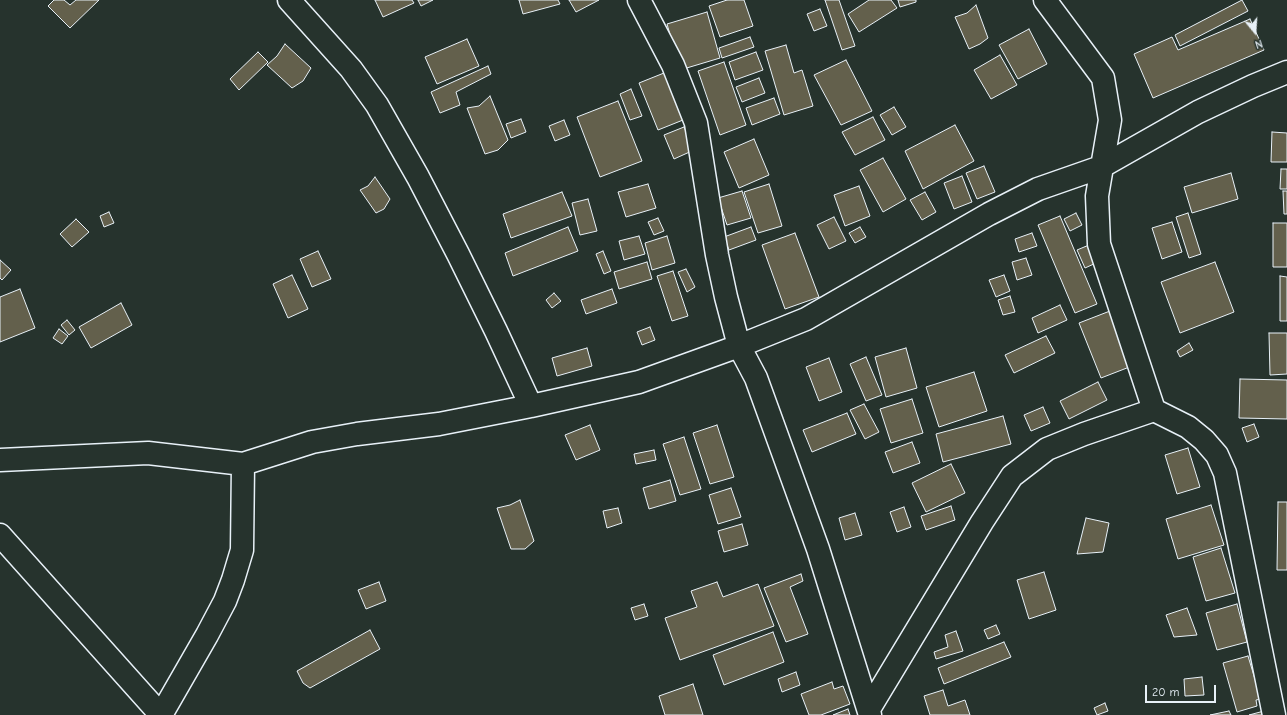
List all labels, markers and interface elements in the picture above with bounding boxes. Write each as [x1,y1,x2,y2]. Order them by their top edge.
north arrow [1235,12,1275,52]
text: N [1253,37,1264,51]
scale bar [1147,677,1218,703]
text: 20 m [1152,685,1180,699]

